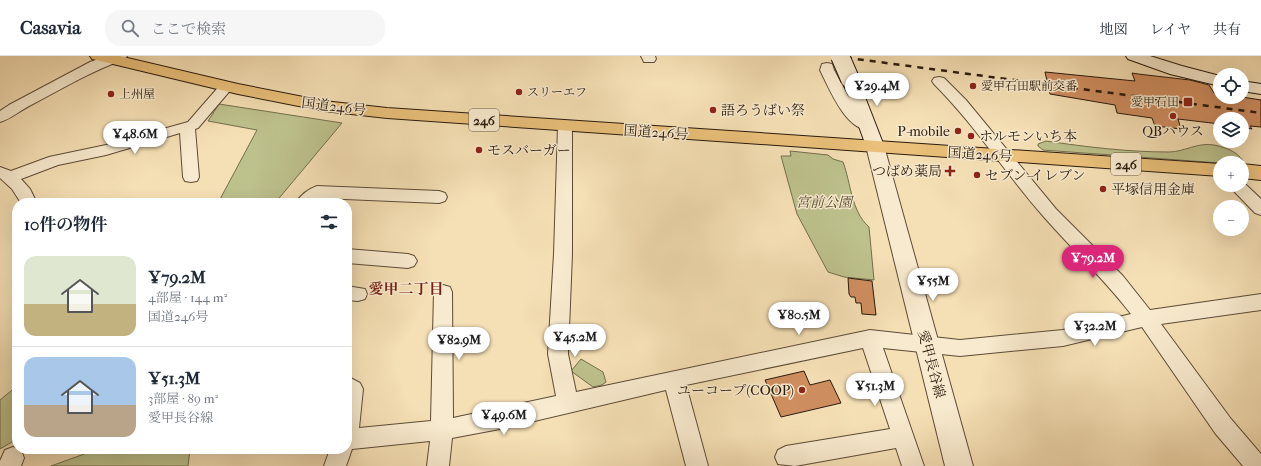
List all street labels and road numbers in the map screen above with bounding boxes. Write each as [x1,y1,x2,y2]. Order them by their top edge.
street label: 国道246号 [301,94,367,119]
road number: 246 [469,109,499,131]
street label: 国道246号 [623,122,689,143]
street label: 国道246号 [947,144,1013,165]
road number: 246 [1111,153,1141,175]
street label: 愛甲長谷線 [914,328,949,400]

